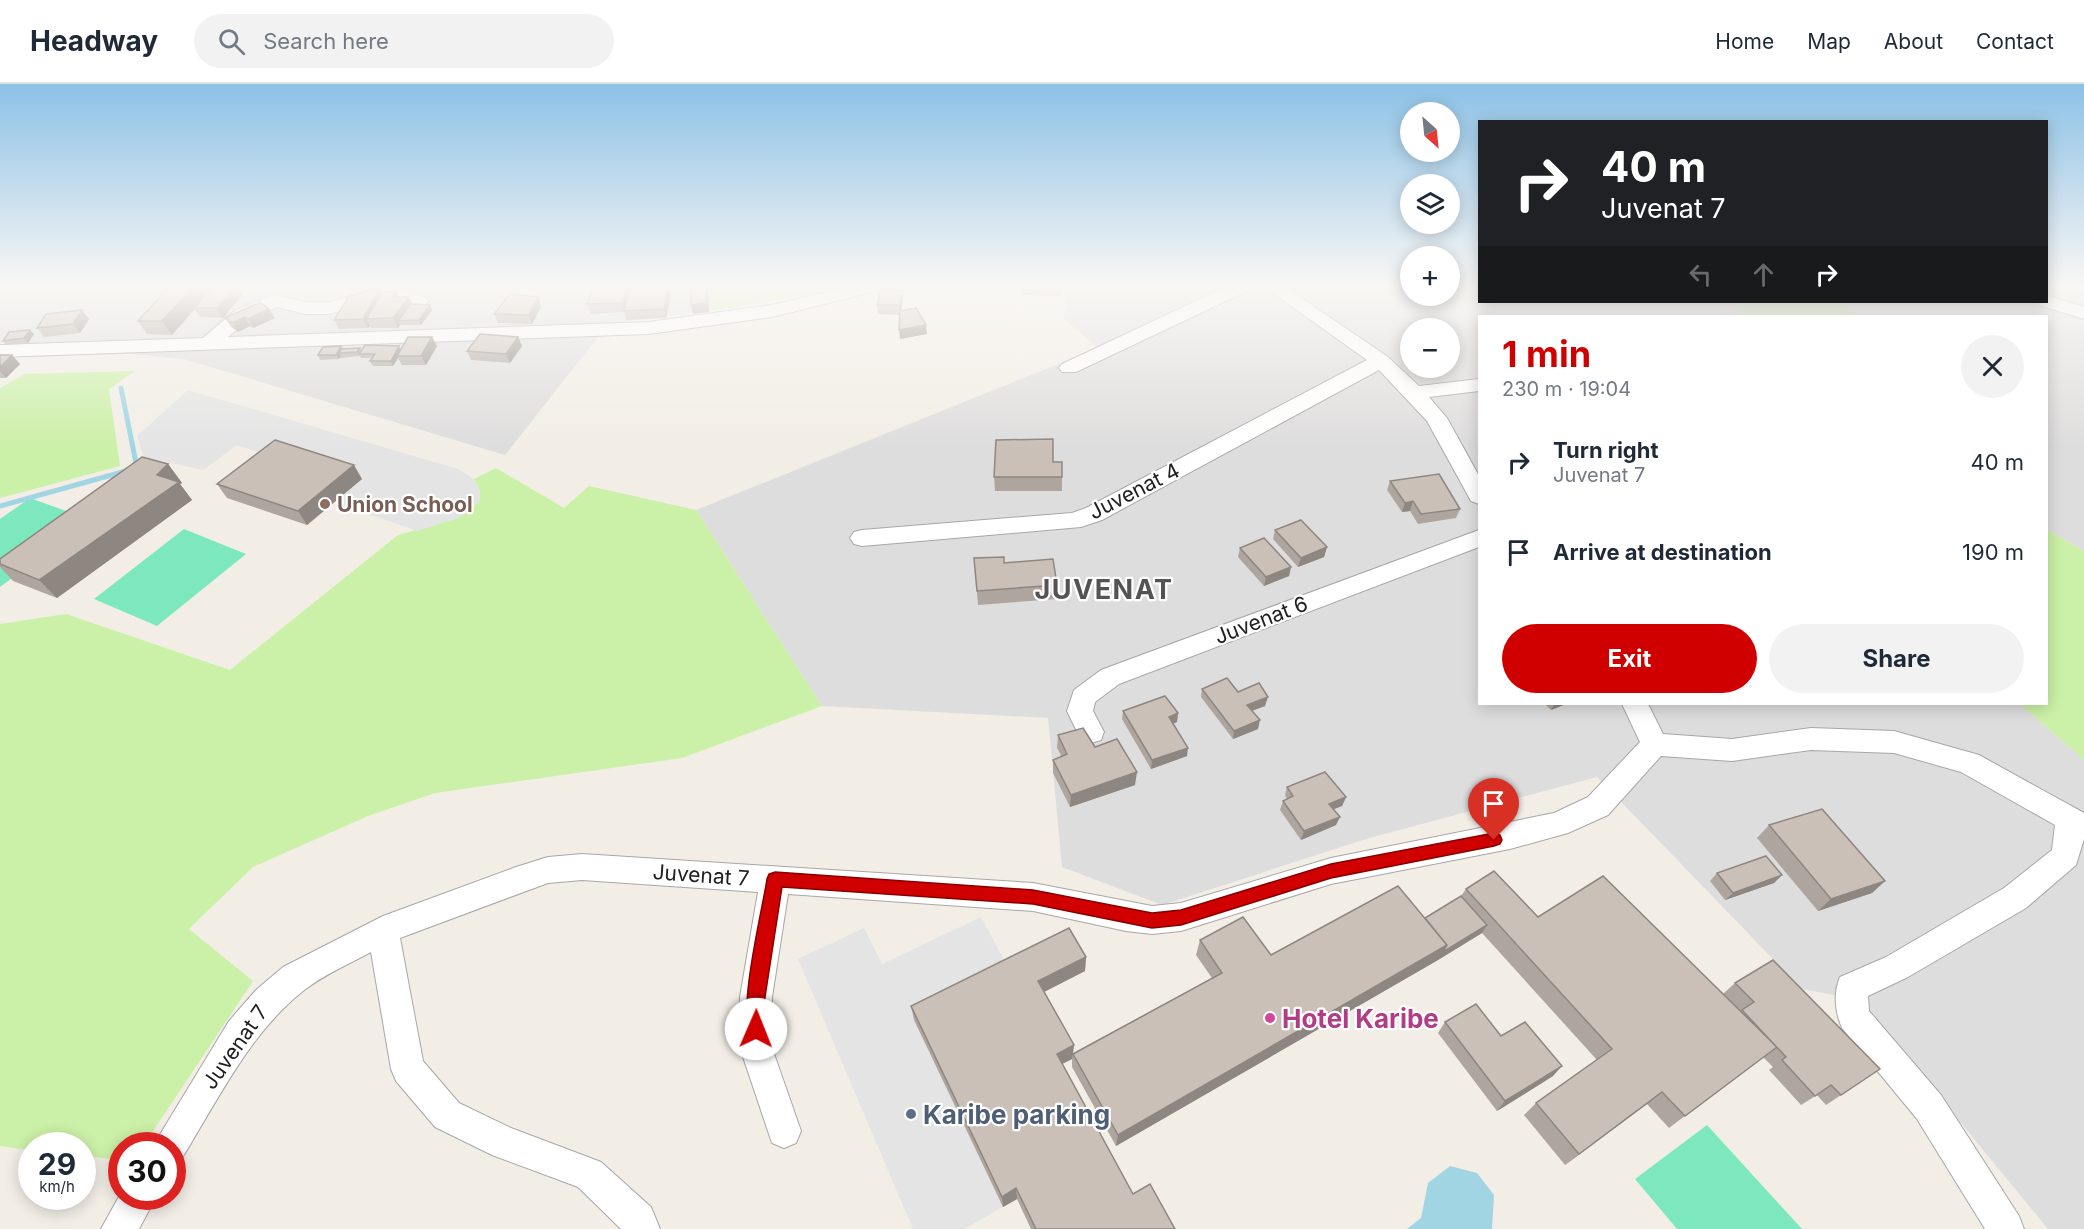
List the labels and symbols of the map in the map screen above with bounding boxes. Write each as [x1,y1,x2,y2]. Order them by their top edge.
north arrow [1400,102,1460,162]
street label: Juvenat 4 [1084,457,1184,525]
place label: Union School [337,492,473,517]
marker: Union School [318,497,332,511]
district label: JUVENAT [1035,573,1173,606]
street label: Juvenat 6 [1211,591,1311,649]
pin [1468,778,1519,840]
street label: Juvenat 7 [652,859,750,891]
position arrow [724,997,788,1061]
street label: Juvenat 7 [197,1000,273,1094]
place label: Hotel Karibe [1282,1003,1439,1034]
marker: Hotel Karibe [1263,1011,1277,1025]
place label: Karibe parking [923,1099,1110,1130]
marker: Karibe parking [904,1107,918,1121]
speed limit sign: 30 [108,1132,186,1210]

